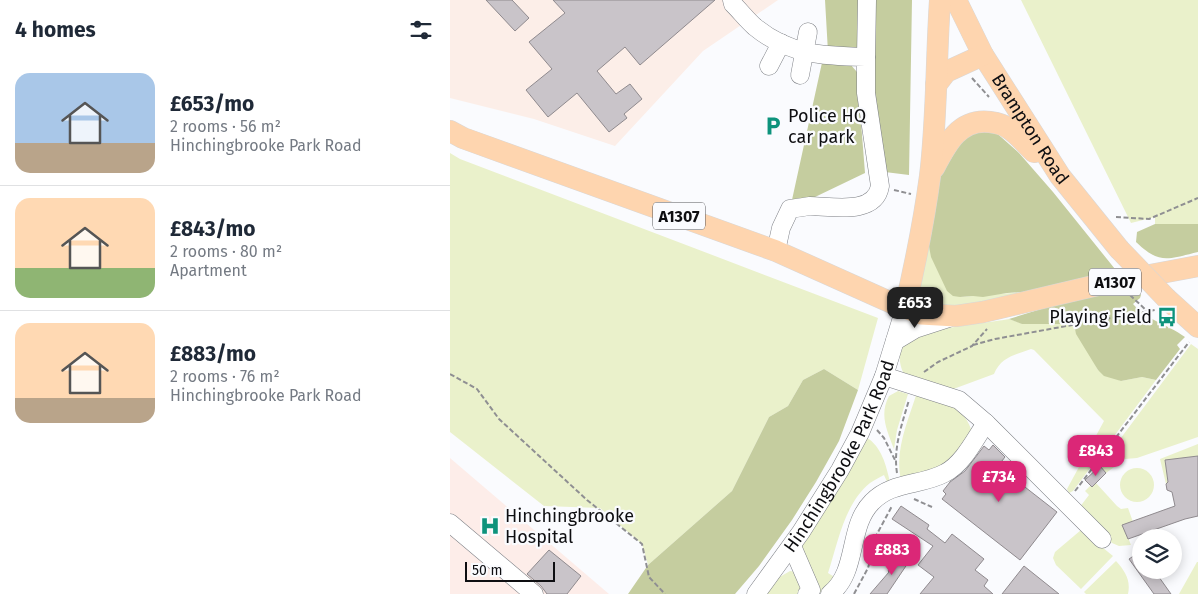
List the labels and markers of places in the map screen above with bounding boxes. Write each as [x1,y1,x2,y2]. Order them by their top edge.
place label: Police HQ car park [788,105,866,148]
parking icon: Police HQ car park [762,115,784,137]
pin: £653 [885,286,945,329]
place label: Playing Field [1049,306,1152,328]
bus stop icon: Playing Field [1156,306,1178,328]
pin: £843 [1066,434,1126,477]
pin: £734 [969,460,1029,503]
place label: Hinchingbrooke Hospital [505,505,634,548]
hospital icon: Hinchingbrooke Hospital [479,515,501,537]
pin: £883 [862,534,922,576]

